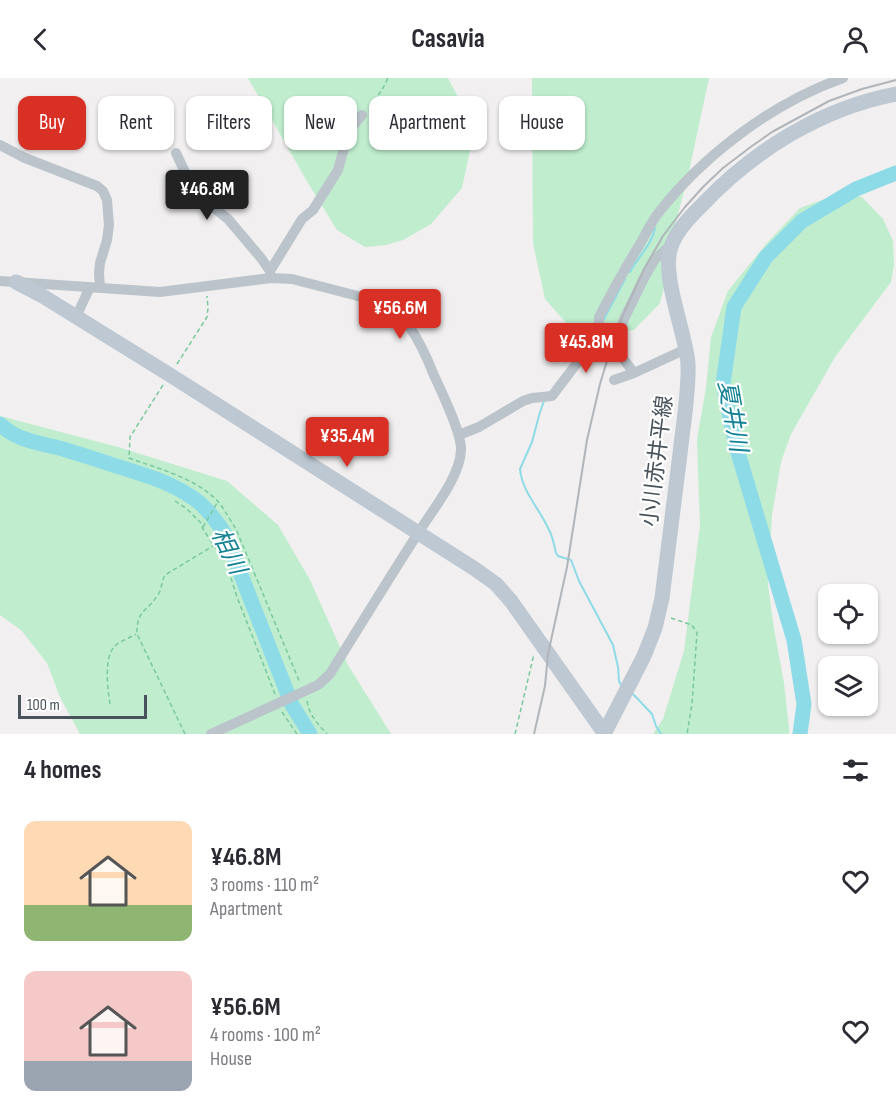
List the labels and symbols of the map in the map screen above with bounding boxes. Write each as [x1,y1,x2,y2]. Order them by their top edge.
pin: ¥46.8M [158,170,256,221]
pin: ¥56.6M [351,289,449,340]
pin: ¥45.8M [537,323,635,374]
water label: 夏井川 [712,378,754,457]
street label: 小川赤井平線 [636,394,679,528]
pin: ¥35.4M [298,417,396,468]
water label: 相川 [205,523,253,582]
scale bar [18,692,147,720]

